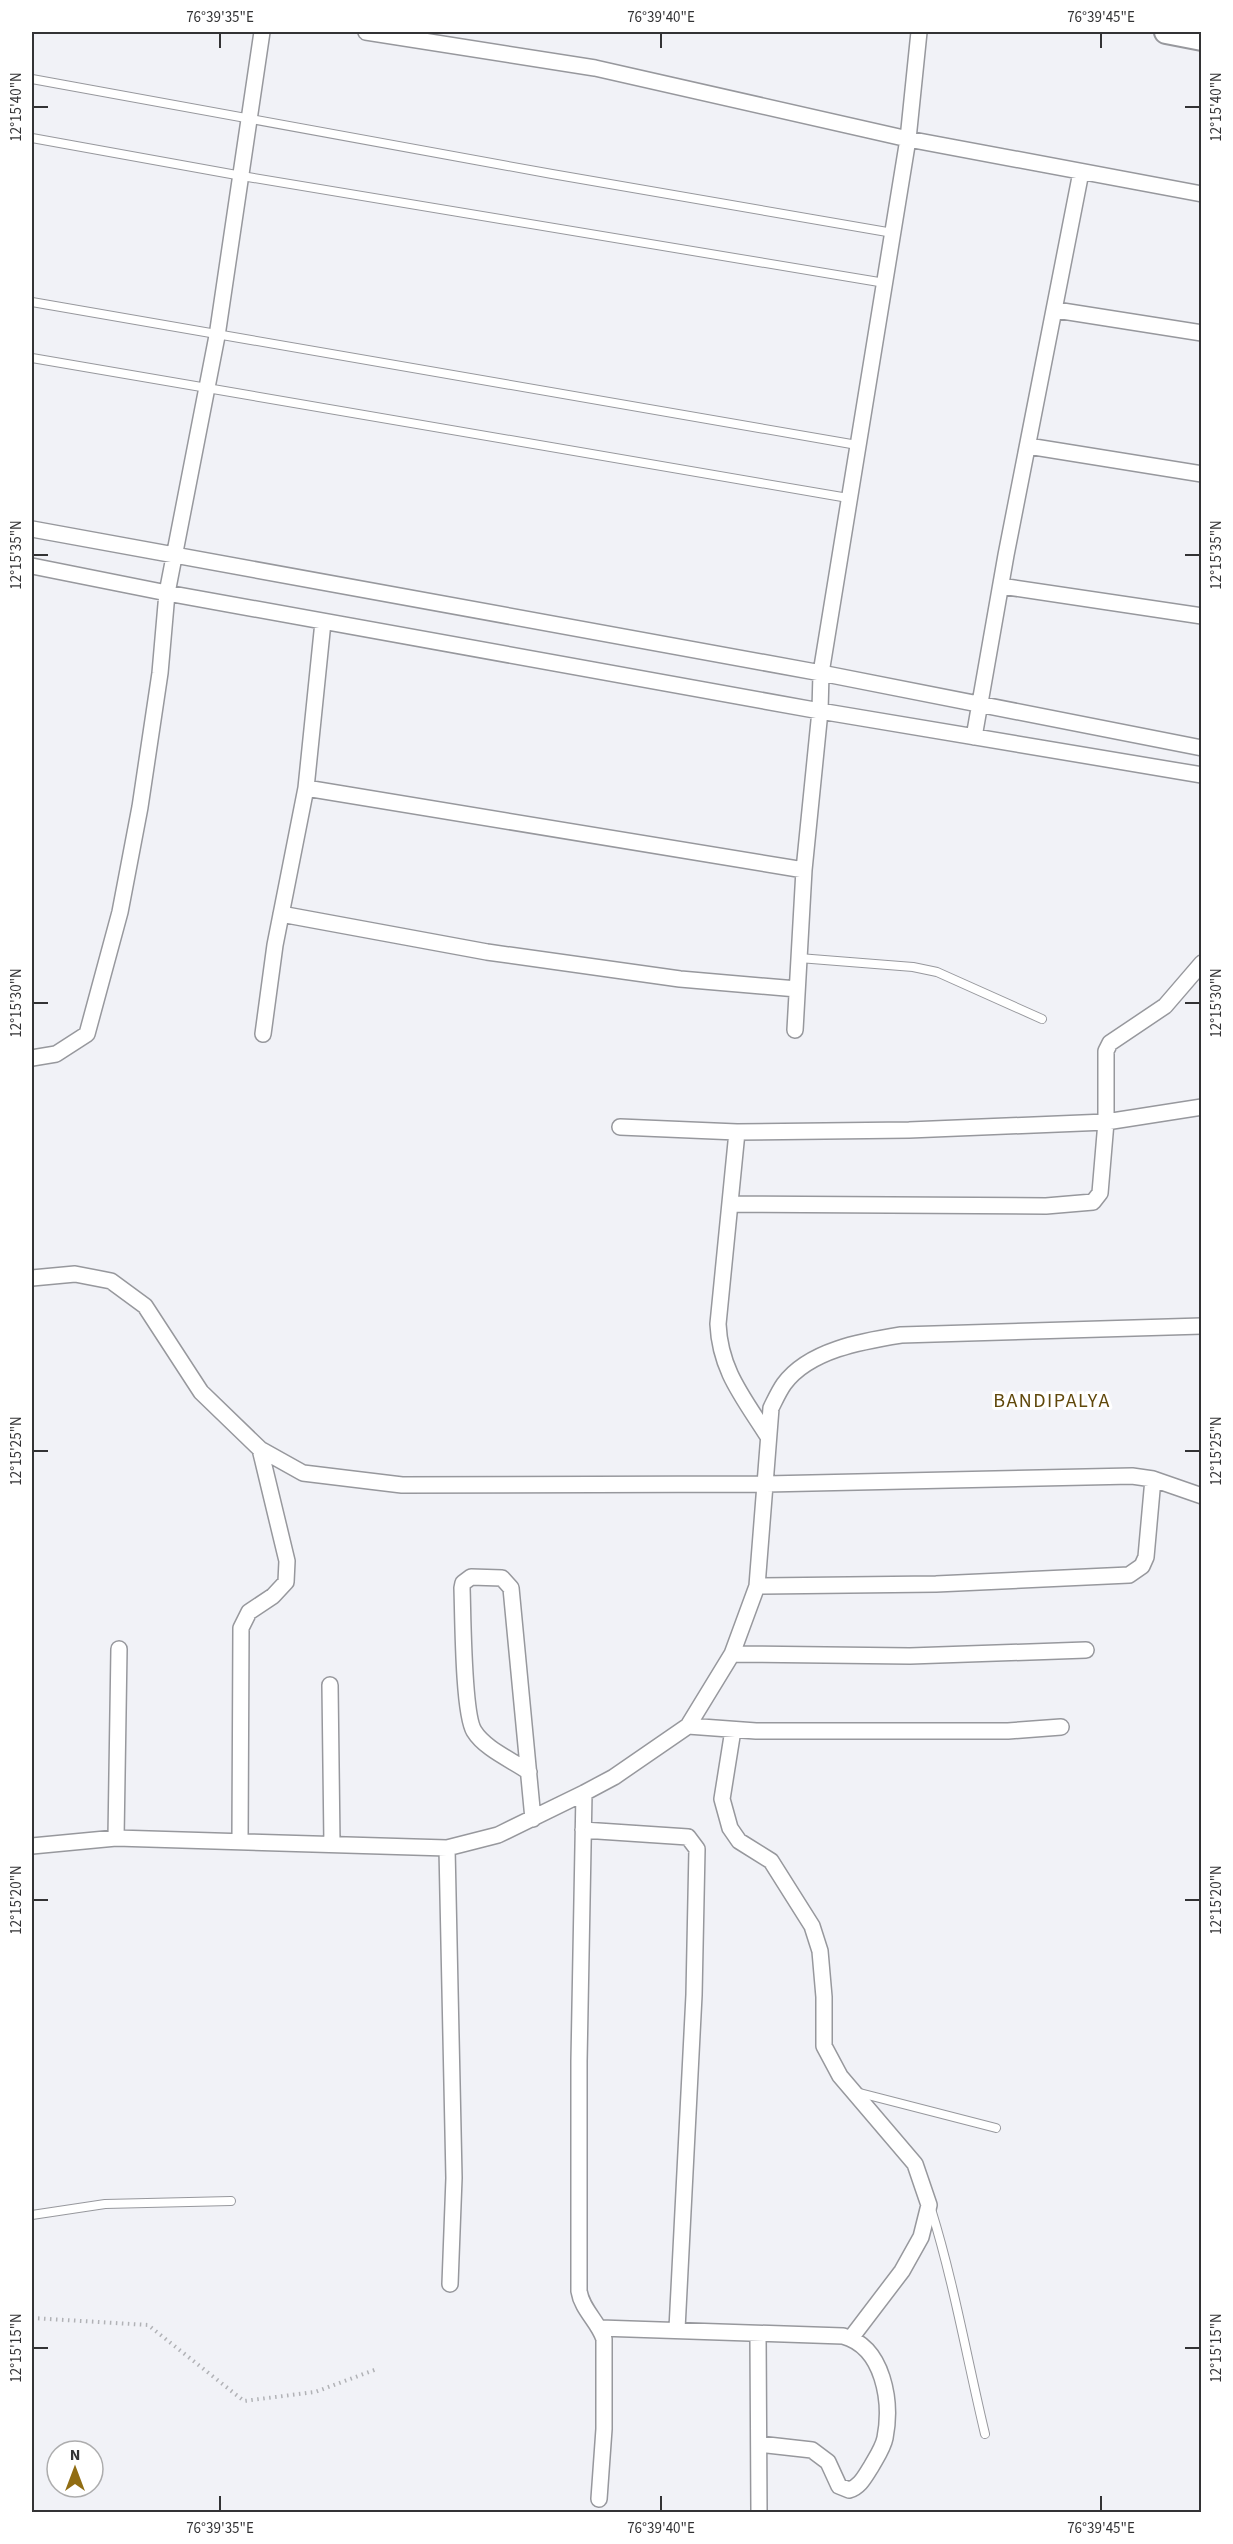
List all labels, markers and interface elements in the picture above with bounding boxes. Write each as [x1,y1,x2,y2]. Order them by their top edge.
text: 76°39'35"E [186,7,254,28]
text: 76°39'40"E [627,7,695,28]
text: 76°39'45"E [1067,7,1135,28]
text: 12°15'40"N [6,72,27,142]
text: 12°15'40"N [1206,72,1227,142]
text: 12°15'35"N [6,520,27,590]
text: 12°15'35"N [1206,520,1227,590]
text: 12°15'30"N [6,968,27,1038]
text: 12°15'30"N [1206,968,1227,1038]
district label: BANDIPALYA [993,1387,1111,1415]
text: 12°15'25"N [6,1416,27,1486]
text: 12°15'25"N [1206,1416,1227,1486]
text: 12°15'20"N [6,1865,27,1935]
text: 12°15'20"N [1206,1865,1227,1935]
text: 12°15'15"N [6,2313,27,2383]
text: 12°15'15"N [1206,2313,1227,2383]
north arrow [45,2439,105,2499]
text: N [70,2444,80,2466]
text: 76°39'35"E [186,2518,254,2539]
text: 76°39'40"E [627,2518,695,2539]
text: 76°39'45"E [1067,2518,1135,2539]

